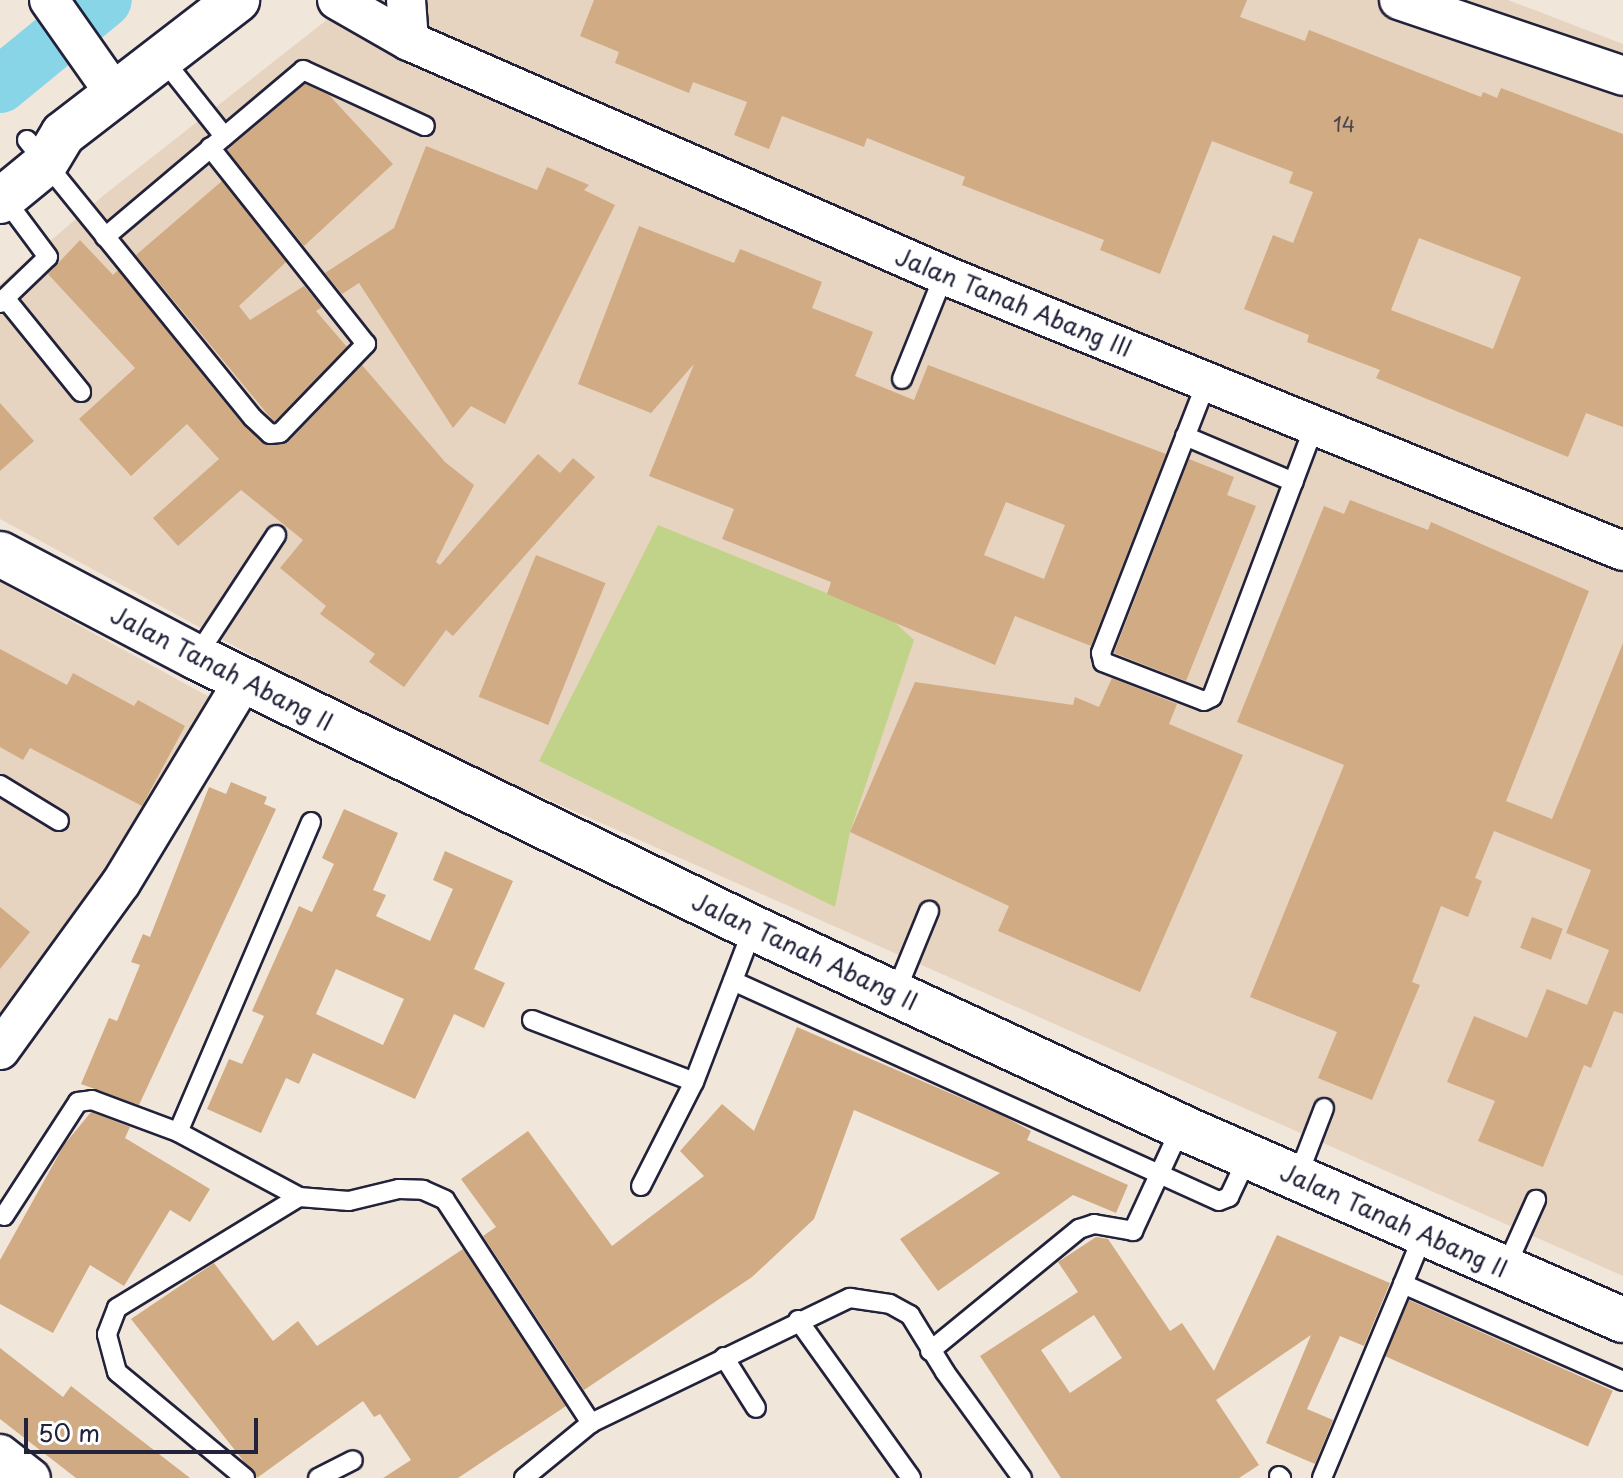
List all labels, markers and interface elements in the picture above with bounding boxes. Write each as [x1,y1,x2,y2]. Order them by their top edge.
house number: 14 [1333,112,1355,136]
street label: Jalan Tanah Abang III [890,241,1138,363]
street label: Jalan Tanah Abang II [105,599,339,737]
street label: Jalan Tanah Abang II [686,885,924,1017]
street label: Jalan Tanah Abang II [1275,1156,1513,1284]
scale bar [28,1402,262,1452]
text: 50 m [38,1414,100,1450]

